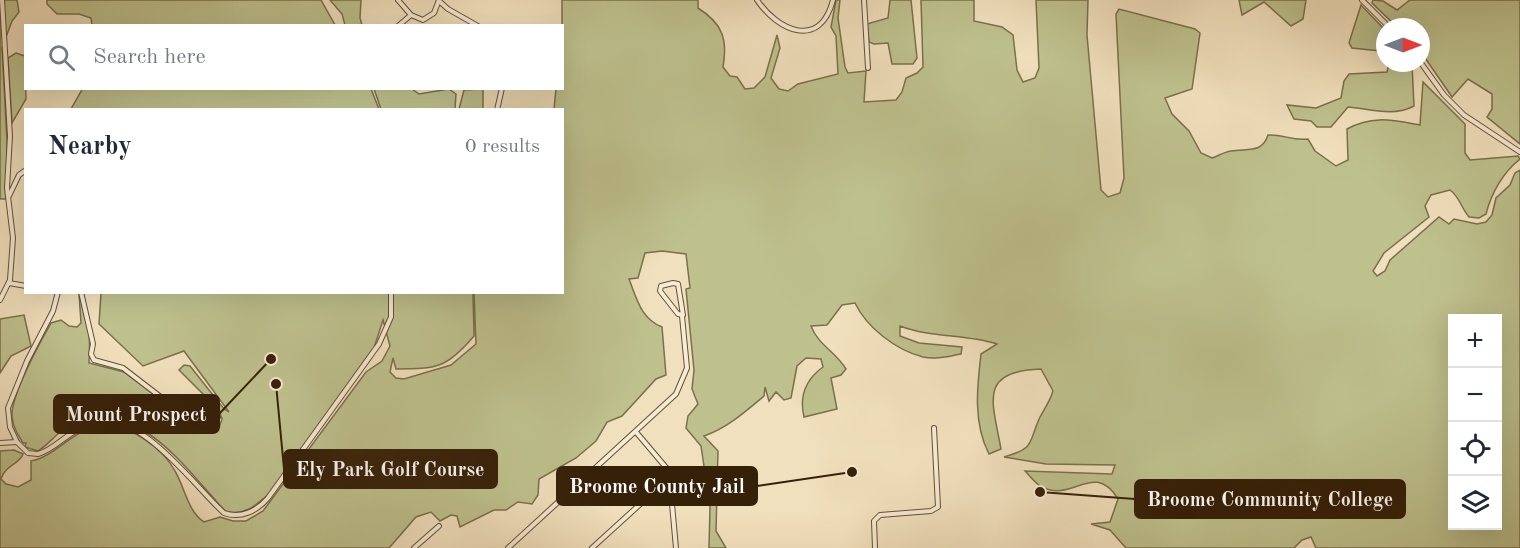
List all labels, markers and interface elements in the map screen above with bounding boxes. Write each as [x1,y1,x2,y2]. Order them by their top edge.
north arrow [1376,18,1430,72]
search box [24,24,564,90]
icon: search [45,41,78,74]
text: Search here [93,46,206,68]
text: Nearby [48,134,132,160]
text: 0 results [465,137,540,157]
map controls [1448,314,1502,530]
button: + [1448,314,1502,368]
button: − [1448,368,1502,422]
callout: Mount Prospect [54,395,219,433]
text: Mount Prospect [65,406,207,426]
button: locate [1448,422,1502,476]
callout: Ely Park Golf Course [284,450,497,488]
text: Ely Park Golf Course [295,461,485,481]
callout: Broome County Jail [557,467,757,505]
button: layers [1448,476,1502,530]
text: Broome County Jail [569,478,745,498]
callout: Broome Community College [1135,480,1405,518]
text: Broome Community College [1147,491,1393,511]

